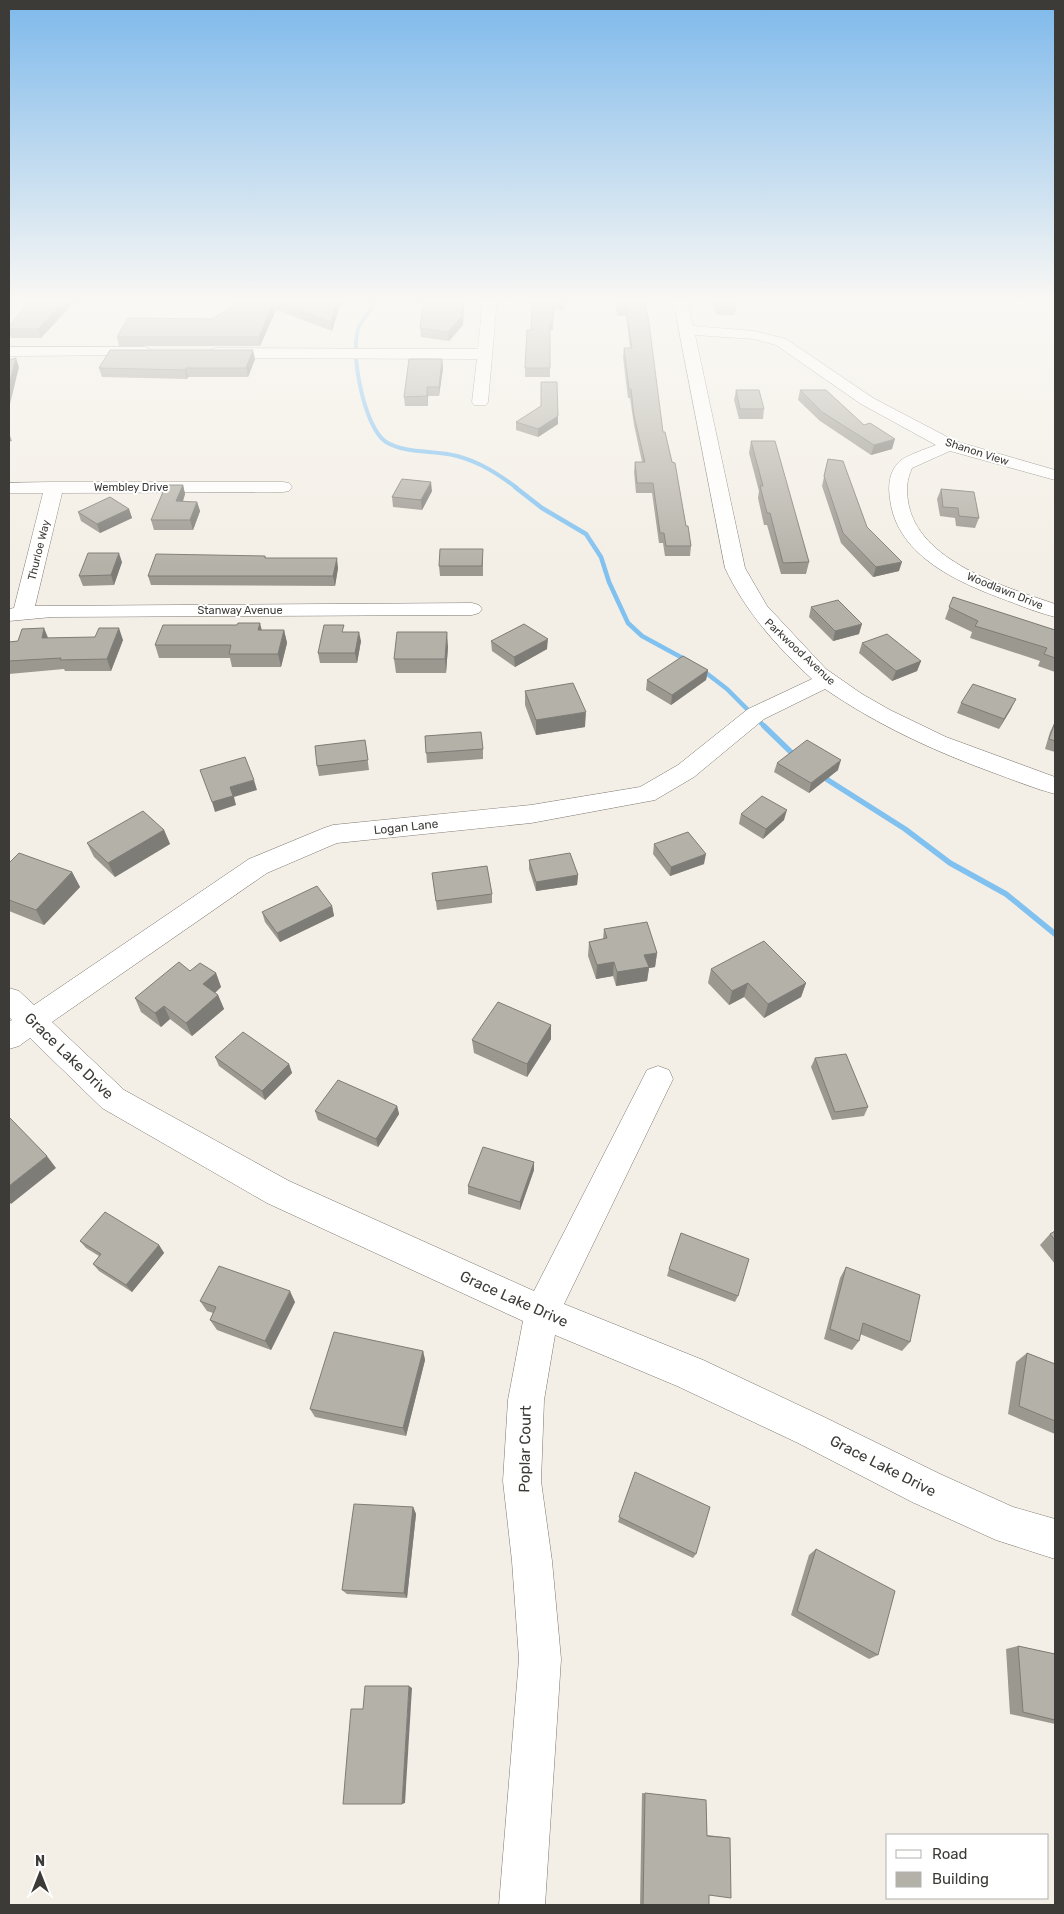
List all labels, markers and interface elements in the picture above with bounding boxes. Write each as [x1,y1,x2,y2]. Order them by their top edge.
street label: Shanon View [943,436,1011,468]
street label: Wembley Drive [94,481,168,494]
street label: Thurloe Way [25,518,53,582]
street label: Woodlawn Drive [965,570,1045,612]
street label: Stanway Avenue [197,604,283,617]
street label: Parkwood Avenue [762,616,838,688]
street label: Logan Lane [373,817,439,837]
street label: Grace Lake Drive [21,1009,117,1103]
street label: Grace Lake Drive [457,1267,571,1331]
street label: Poplar Court [515,1405,535,1493]
street label: Grace Lake Drive [827,1431,939,1501]
legend [886,1834,1049,1899]
text: Road [932,1845,968,1863]
north arrow [15,1849,65,1899]
text: N [35,1853,45,1870]
text: Building [932,1870,989,1888]

